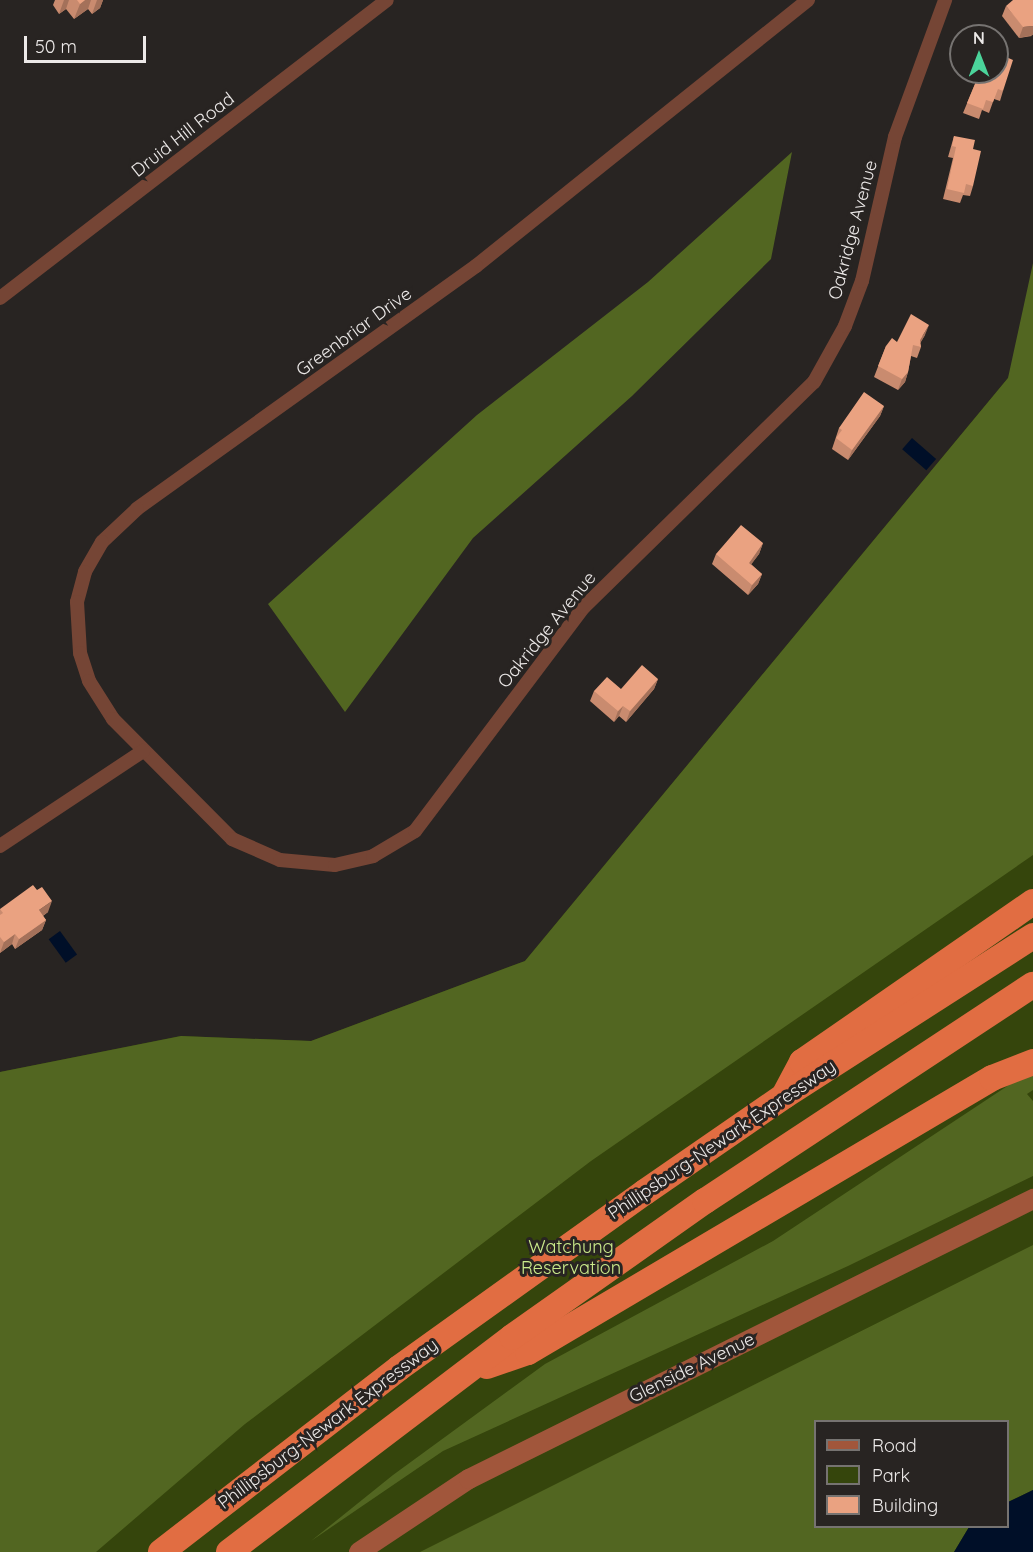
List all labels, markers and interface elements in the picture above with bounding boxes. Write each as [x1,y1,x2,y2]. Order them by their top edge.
scale bar [27,24,148,62]
north arrow [949,24,1009,84]
text: N [973,28,985,48]
text: 50 m [35,35,77,58]
street label: Druid Hill Road [127,88,239,182]
street label: Oakridge Avenue [824,158,882,302]
street label: Greenbriar Drive [292,283,416,381]
street label: Oakridge Avenue [493,567,601,693]
street label: Phillipsburg-Newark Expressway [604,1056,840,1224]
park label: Watchung Reservation [521,1237,621,1280]
street label: Glenside Avenue [626,1328,758,1408]
street label: Phillipsburg-Newark Expressway [214,1334,442,1514]
legend [814,1420,1009,1528]
text: Road [872,1434,917,1457]
text: Park [872,1464,910,1487]
text: Building [872,1494,938,1517]

